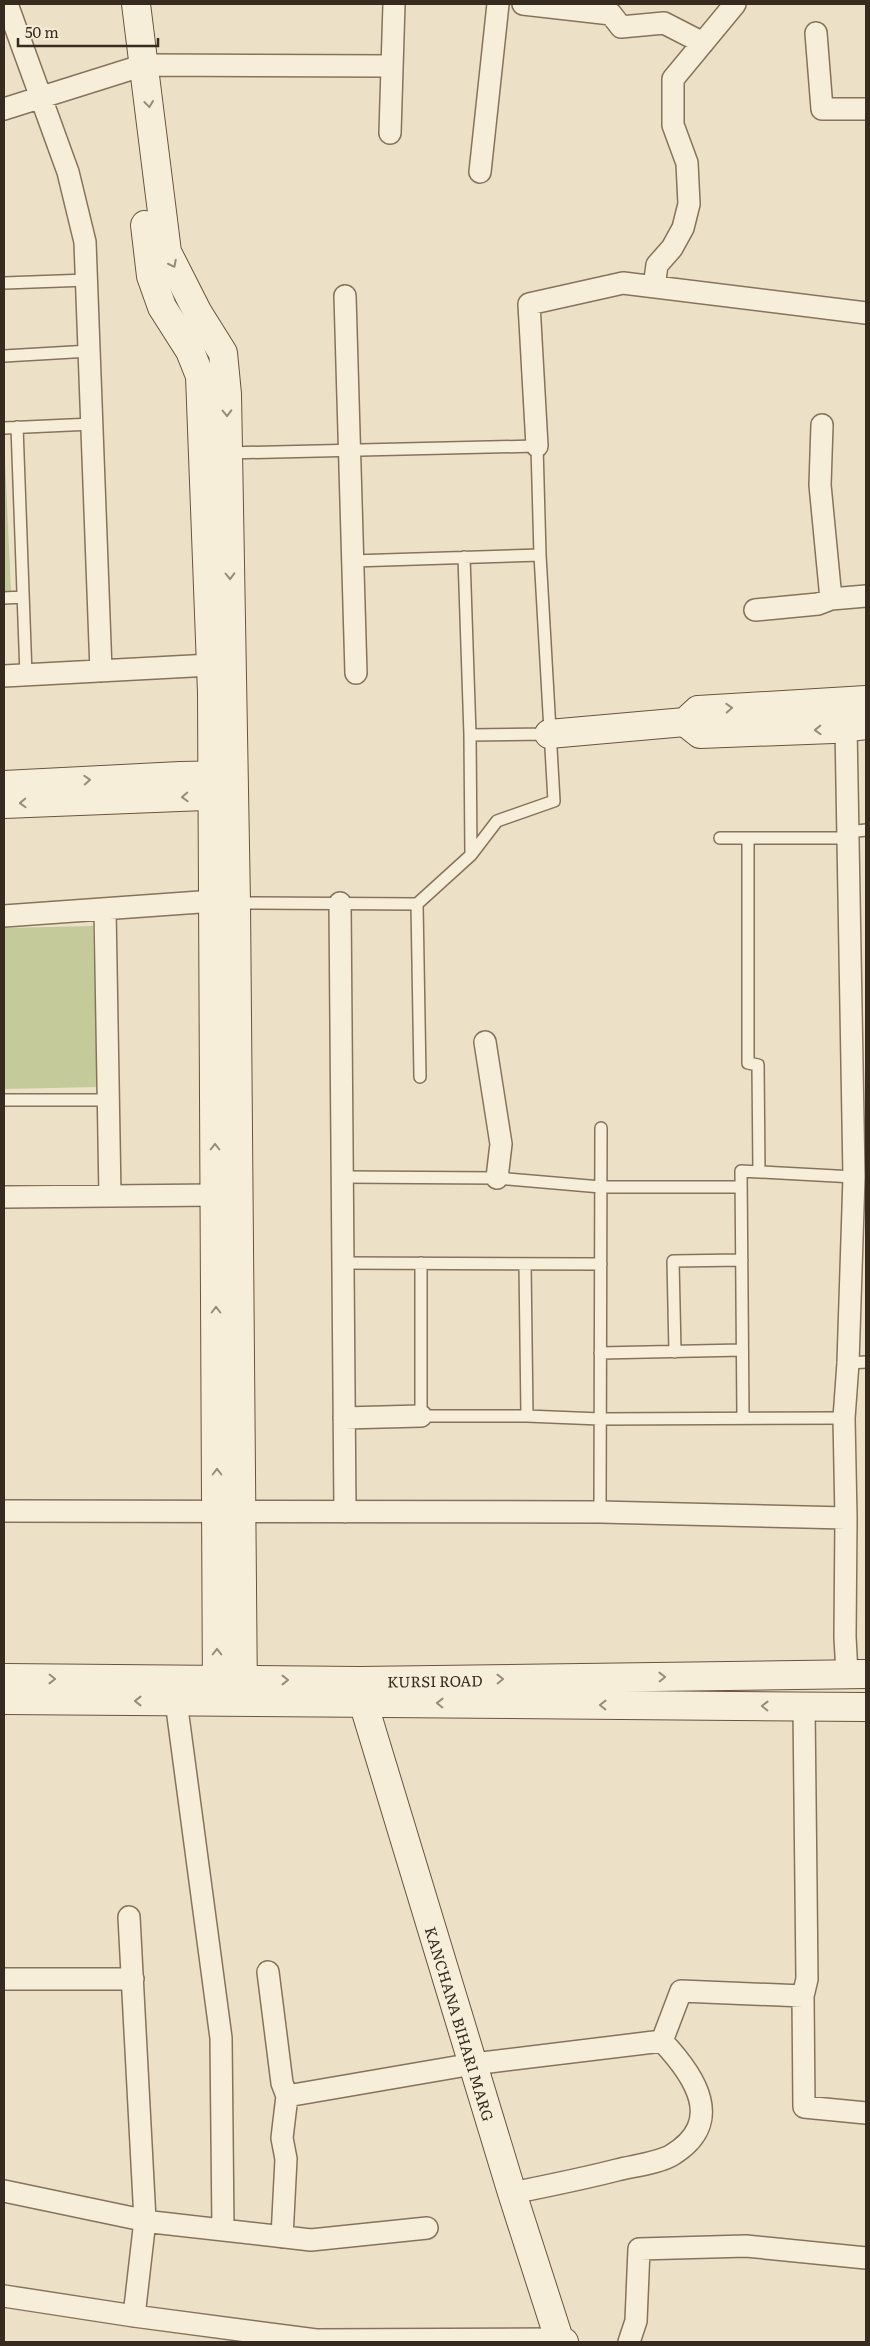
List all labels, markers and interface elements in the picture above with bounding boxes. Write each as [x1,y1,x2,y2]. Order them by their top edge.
scale bar [18,15,158,47]
text: 50 m [25,20,59,43]
one-way arrow [143,100,154,108]
one-way arrow [167,259,177,268]
one-way arrow [222,410,232,418]
one-way arrow [225,572,235,580]
one-way arrow [725,703,733,714]
one-way arrow [814,724,822,735]
one-way arrow [84,775,92,786]
one-way arrow [181,792,188,802]
one-way arrow [19,798,27,809]
one-way arrow [210,1143,220,1150]
one-way arrow [211,1305,221,1313]
one-way arrow [212,1468,222,1476]
one-way arrow [212,1648,222,1656]
street label: KURSI ROAD [387,1668,483,1692]
one-way arrow [659,1671,667,1682]
one-way arrow [49,1674,57,1684]
one-way arrow [496,1674,504,1684]
one-way arrow [282,1675,289,1685]
one-way arrow [133,1696,141,1706]
one-way arrow [436,1698,444,1708]
one-way arrow [598,1699,606,1710]
one-way arrow [761,1701,768,1711]
street label: KANCHANA BIHARI MARG [420,1923,501,2124]

